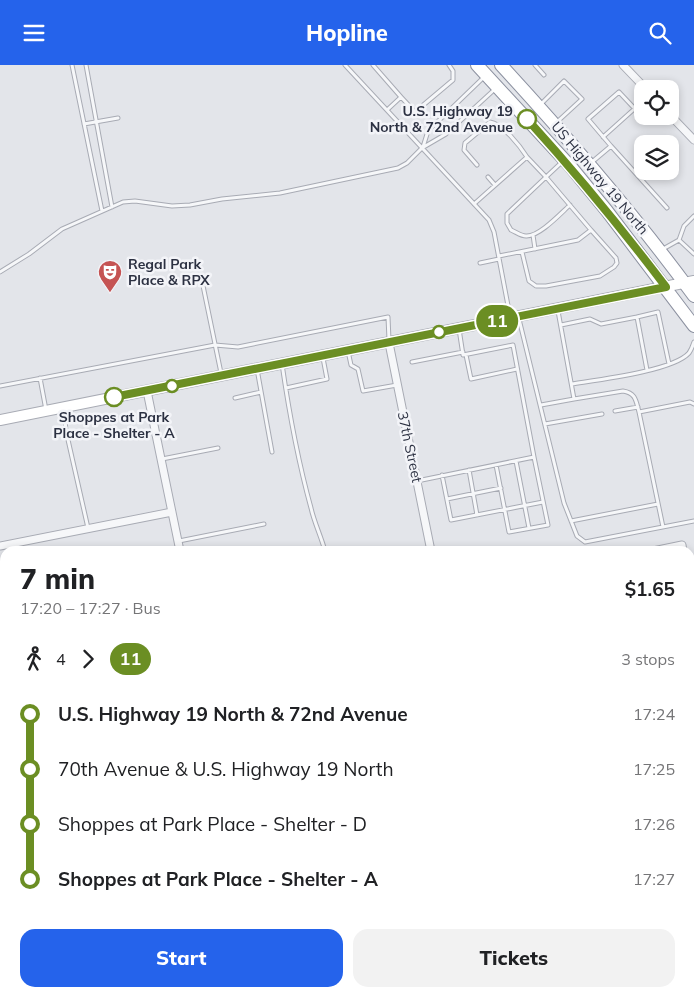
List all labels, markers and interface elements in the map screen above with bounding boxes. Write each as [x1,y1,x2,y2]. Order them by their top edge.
icon: menu [20,19,48,47]
text: Hopline [306,19,388,47]
icon: search [646,19,674,47]
map controls [634,80,679,180]
button: locate [634,80,679,125]
place label: U.S. Highway 19 North & 72nd Avenue [370,102,513,136]
marker: U.S. Highway 19 North & 72nd Avenue [517,109,537,129]
street label: US Highway 19 North [547,118,653,238]
button: layers [634,135,679,180]
place label: Regal Park Place & RPX [128,255,210,289]
theatre icon: Regal Park Place & RPX [97,259,123,293]
line badge: 11 [474,305,520,337]
text: 11 [486,309,508,332]
unlabelled marker [432,325,446,339]
unlabelled marker [165,379,179,393]
marker: Shoppes at Park Place - Shelter - A [104,387,124,407]
place label: Shoppes at Park Place - Shelter - A [53,408,175,442]
street label: 37th Street [394,410,426,484]
text: 7 min [20,561,95,596]
text: $1.65 [625,577,675,601]
text: 17:20 – 17:27 · Bus [20,598,161,618]
icon: walk [20,645,48,673]
icon: forward [74,645,102,673]
text: 11 [120,647,141,670]
text: 4 [56,649,66,669]
text: 3 stops [621,649,675,669]
text: U.S. Highway 19 North & 72nd Avenue [58,702,408,726]
text: 17:24 [633,704,675,724]
text: 70th Avenue & U.S. Highway 19 North [58,757,394,781]
text: 17:25 [633,759,675,779]
text: Shoppes at Park Place - Shelter - D [58,812,367,836]
text: 17:26 [633,814,675,834]
text: Shoppes at Park Place - Shelter - A [58,867,378,891]
text: 17:27 [633,869,675,889]
button: Start [20,929,343,987]
button: Tickets [353,929,675,987]

